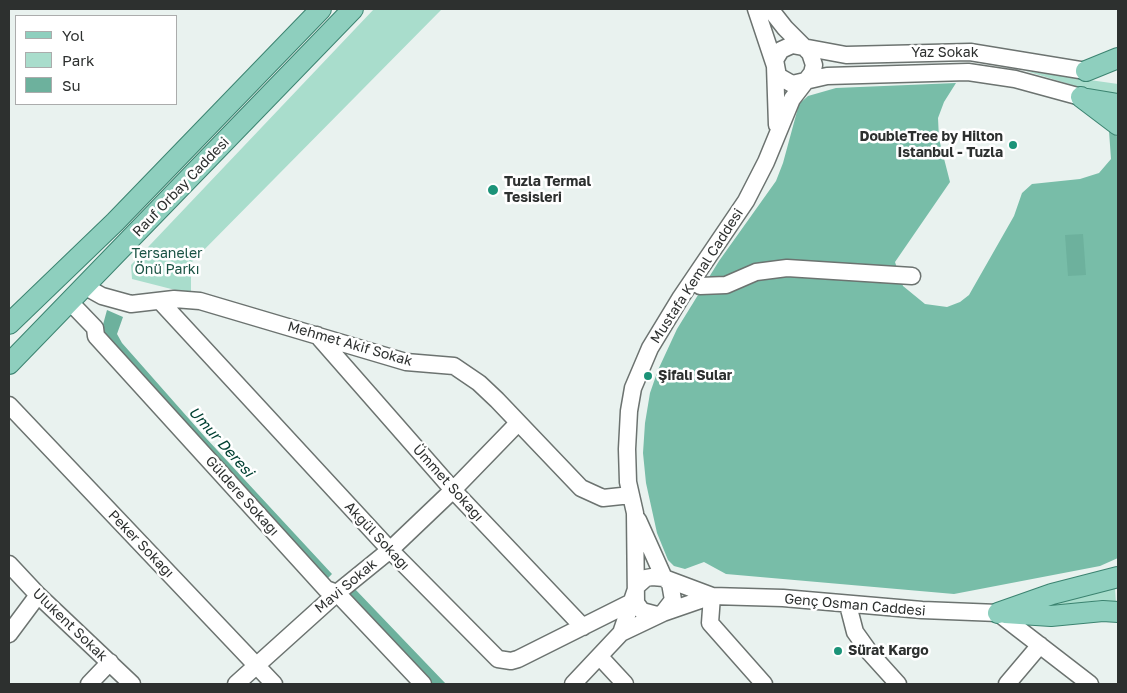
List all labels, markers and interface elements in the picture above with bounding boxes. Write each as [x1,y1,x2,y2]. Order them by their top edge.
legend [15,15,178,105]
text: Yol [62,26,84,44]
street label: Yaz Sokak [911,45,979,61]
text: Park [62,51,94,69]
text: Su [62,76,81,94]
place label: DoubleTree by Hilton Istanbul - Tuzla [859,129,1003,162]
street label: Rauf Orbay Caddesi [129,134,233,240]
marker: DoubleTree by Hilton Istanbul - Tuzla [1007,139,1019,151]
place label: Tuzla Termal Tesisleri [504,174,591,206]
marker: Tuzla Termal Tesisleri [486,183,500,197]
street label: Mustafa Kemal Caddesi [647,205,747,347]
park label: Tersaneler Önü Parkı [132,246,202,278]
street label: Mehmet Akif Sokak [286,318,414,370]
place label: Şifalı Sular [658,368,732,384]
marker: Şifalı Sular [642,370,654,382]
water label: Umur Deresi [185,403,257,481]
street label: Ümmet Sokağı [409,441,487,525]
street label: Güldere Sokağı [202,453,282,539]
street label: Akgül Sokağı [341,498,413,574]
street label: Peker Sokağı [105,507,177,581]
street label: Mavi Sokak [312,555,380,617]
street label: Ulukent Sokak [29,585,111,665]
street label: Genç Osman Caddesi [784,590,926,620]
place label: Sürat Kargo [848,643,929,659]
marker: Sürat Kargo [832,645,844,657]

